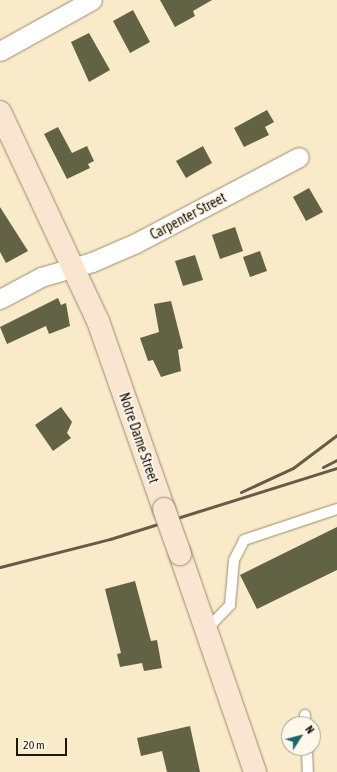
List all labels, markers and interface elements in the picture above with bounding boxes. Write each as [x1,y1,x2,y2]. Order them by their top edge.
street label: Carpenter Street [147,189,229,243]
street label: Notre Dame Street [116,390,162,486]
north arrow [281,716,321,756]
text: N [303,723,317,736]
scale bar [18,730,69,756]
text: 20 m [23,738,45,752]

